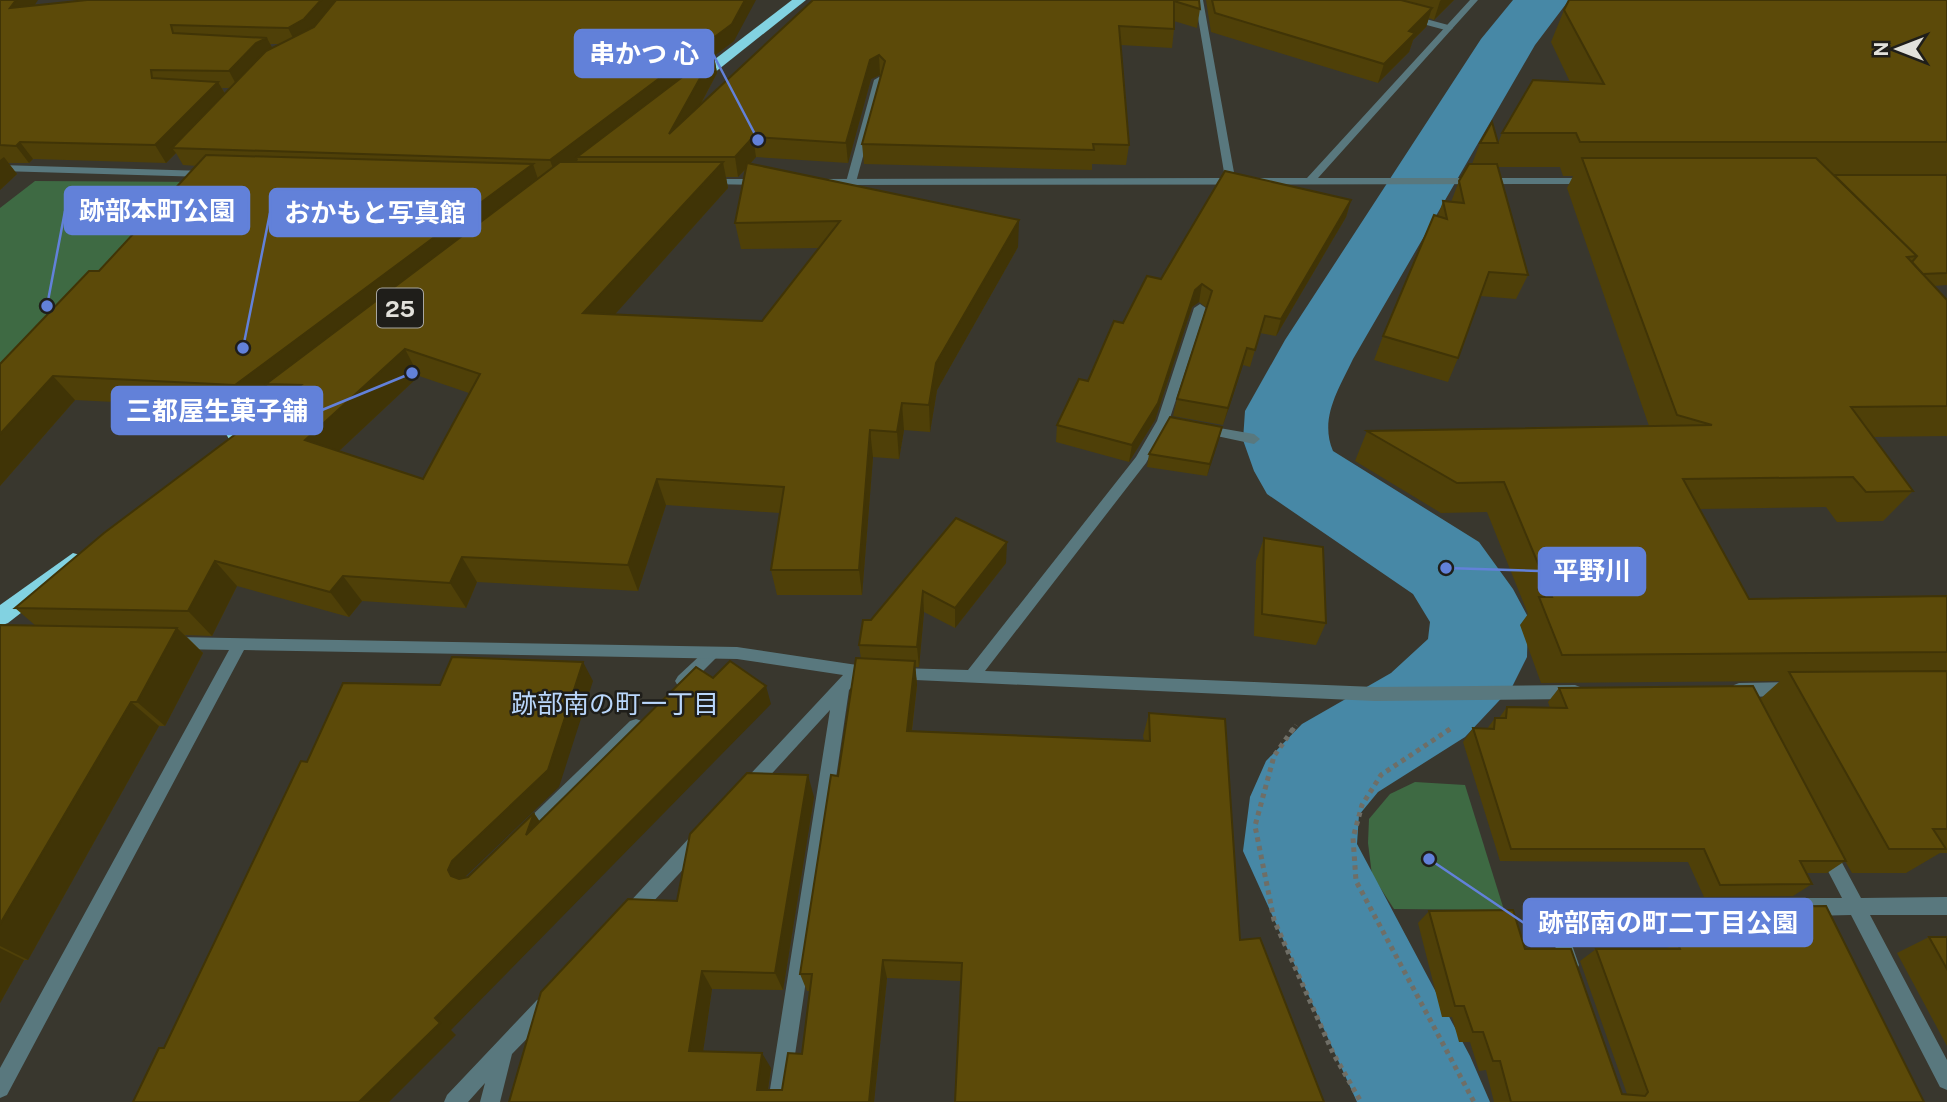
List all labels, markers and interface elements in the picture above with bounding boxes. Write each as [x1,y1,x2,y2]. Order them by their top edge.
north arrow [1863,14,1933,84]
callout: 串かつ 心 [575,30,713,77]
text: 串かつ 心 [589,38,699,69]
text: N [1870,42,1892,56]
callout: 跡部本町公園 [65,187,249,234]
callout: おかもと写真館 [270,189,480,236]
text: 跡部本町公園 [79,195,235,226]
text: おかもと写真館 [284,197,466,228]
road number: 25 [377,288,423,328]
callout: 三都屋生菓子舗 [112,387,322,434]
text: 三都屋生菓子舗 [126,395,308,426]
callout: 平野川 [1539,548,1645,595]
text: 平野川 [1553,555,1631,586]
district label: 跡部南の町一丁目 [511,688,719,719]
callout: 跡部南の町二丁目公園 [1524,899,1812,946]
text: 跡部南の町二丁目公園 [1538,907,1798,938]

